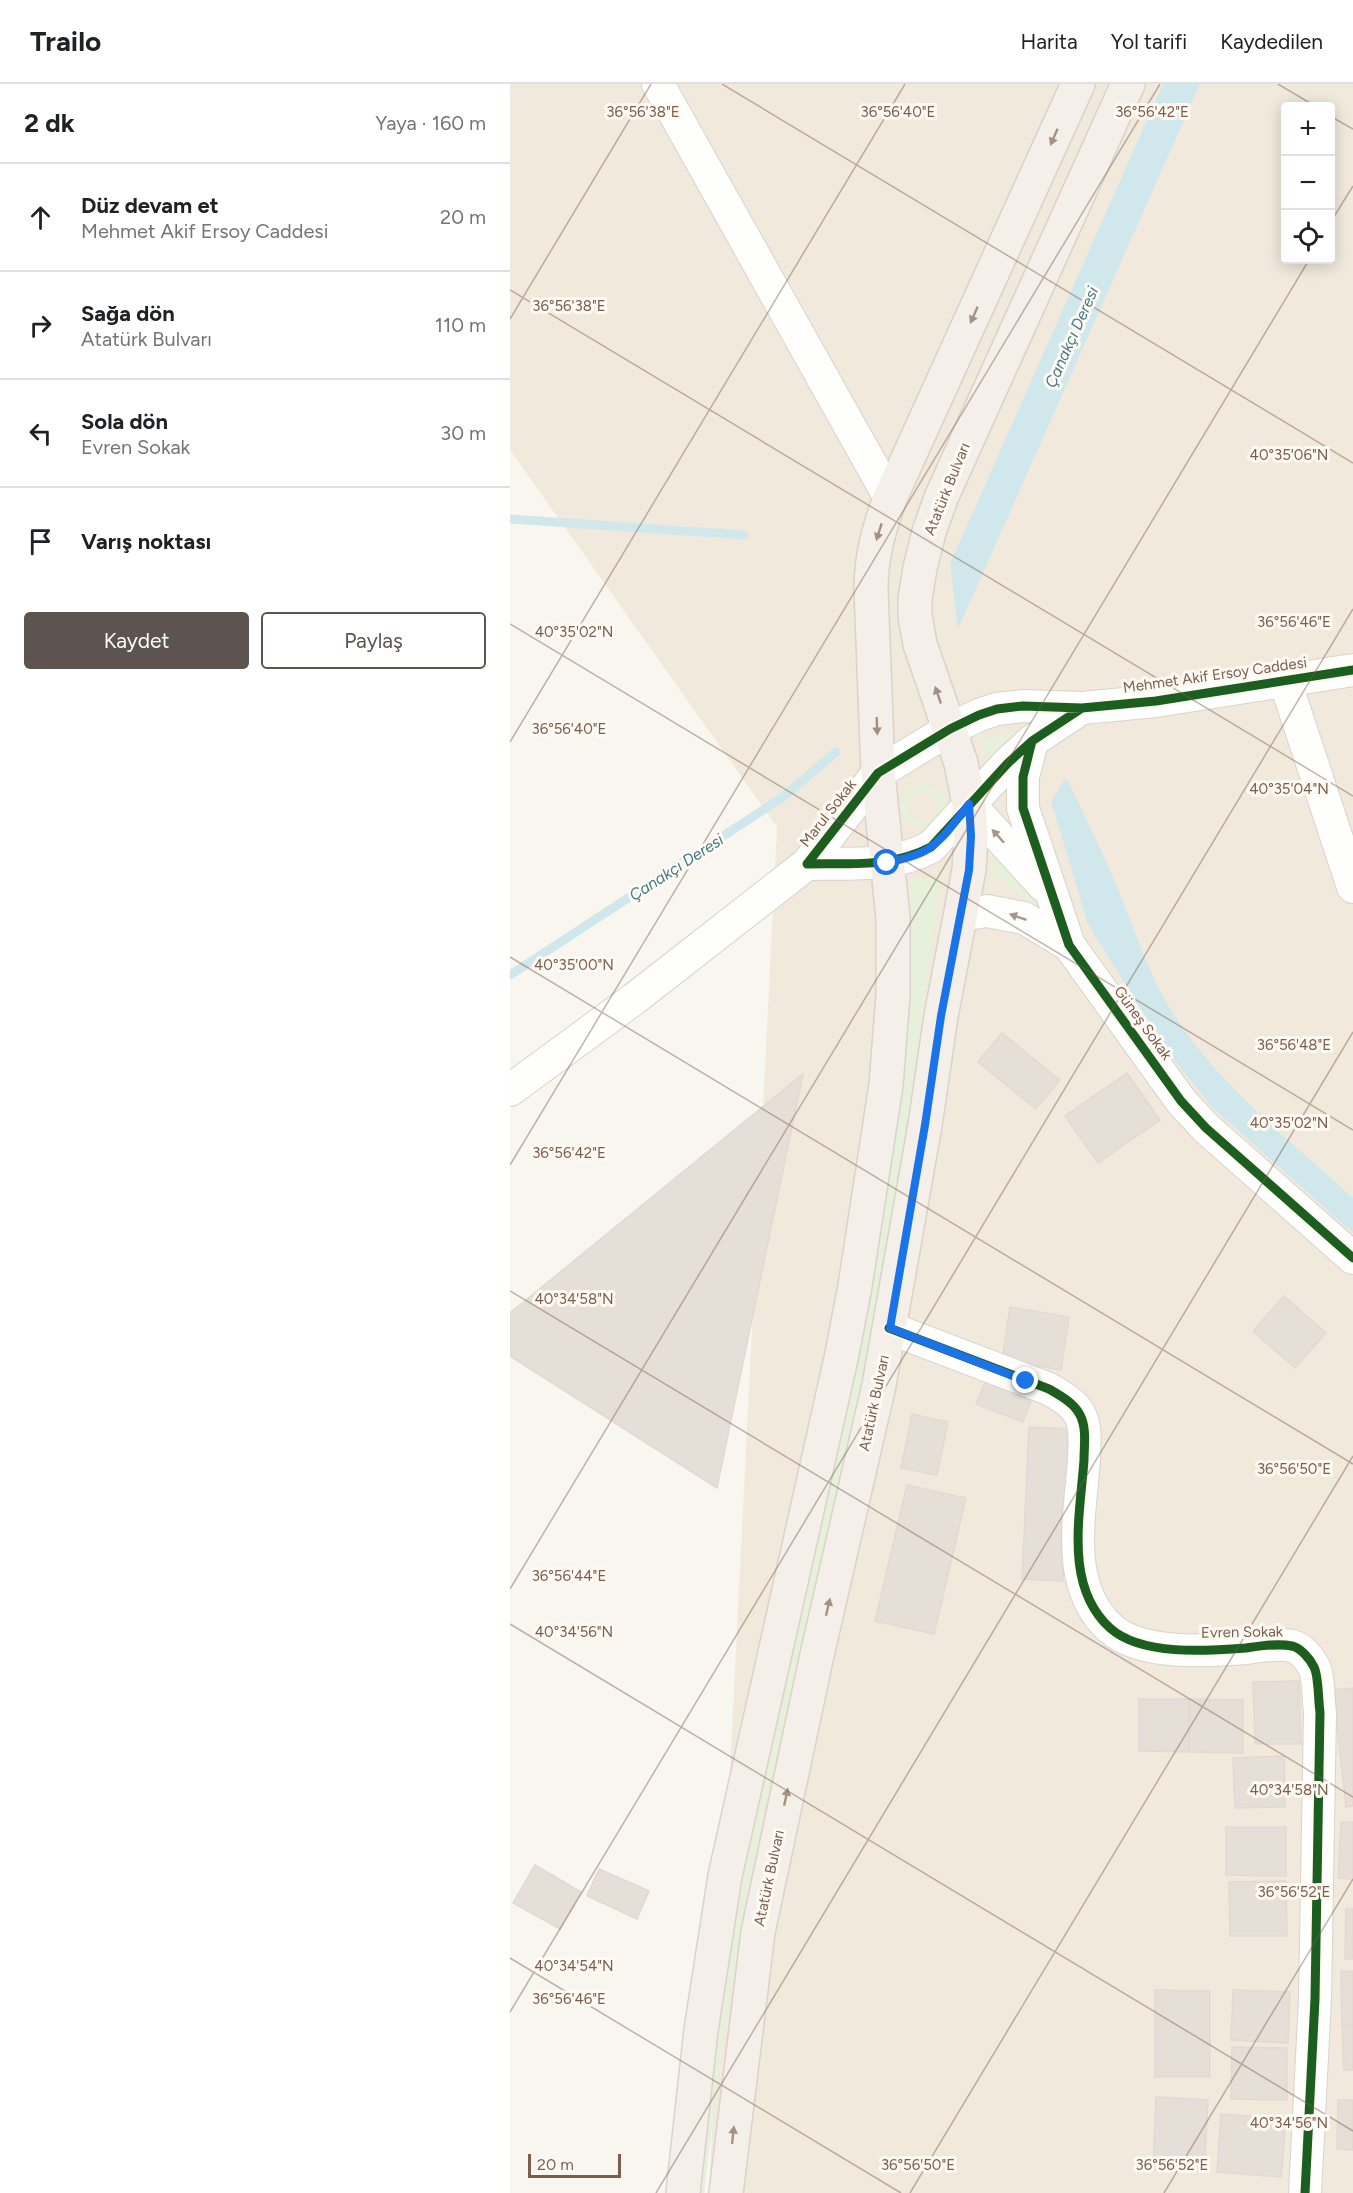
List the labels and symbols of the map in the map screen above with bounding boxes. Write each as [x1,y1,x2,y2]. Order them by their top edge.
text: 36°56'38"E [606,103,680,121]
text: 36°56'40"E [861,103,935,121]
text: 36°56'42"E [1115,103,1189,121]
one-way arrow [1049,129,1058,146]
water label: Çanakçı Deresi [1041,284,1102,391]
text: 36°56'38"E [532,297,606,315]
one-way arrow [969,307,979,325]
street label: Atatürk Bulvarı [920,440,974,538]
text: 40°35'06"N [1250,446,1328,464]
one-way arrow [874,523,883,541]
text: 36°56'46"E [1257,613,1331,631]
text: 40°35'02"N [535,623,613,641]
street label: Mehmet Akif Ersoy Caddesi [1122,653,1308,697]
one-way arrow [932,686,942,704]
one-way arrow [872,717,882,736]
text: 36°56'40"E [532,720,606,738]
street label: Marul Sokak [796,775,860,850]
text: 40°35'04"N [1249,780,1329,798]
one-way arrow [992,829,1005,844]
water label: Çanakçı Deresi [626,830,727,905]
route start [873,849,899,875]
one-way arrow [1009,912,1027,921]
text: 40°35'00"N [534,956,614,974]
street label: Güneş Sokak [1110,982,1176,1064]
text: 36°56'48"E [1257,1036,1331,1054]
text: 40°35'02"N [1250,1114,1328,1132]
text: 36°56'42"E [532,1144,606,1162]
text: 40°34'58"N [534,1290,614,1308]
street label: Atatürk Bulvarı [855,1353,893,1453]
route end [1012,1367,1038,1393]
text: 36°56'50"E [1257,1460,1331,1478]
text: 36°56'44"E [532,1567,606,1585]
one-way arrow [824,1598,834,1616]
street label: Evren Sokak [1201,1622,1284,1642]
text: 40°34'56"N [535,1623,613,1641]
text: 40°34'58"N [1249,1781,1329,1799]
one-way arrow [782,1788,792,1807]
street label: Atatürk Bulvarı [750,1828,788,1928]
text: 36°56'52"E [1258,1883,1331,1901]
text: 40°34'54"N [534,1957,614,1975]
text: 36°56'46"E [532,1990,606,2008]
text: 40°34'56"N [1250,2114,1328,2132]
one-way arrow [728,2125,737,2144]
scale bar [528,2151,621,2178]
text: 36°56'50"E [881,2156,955,2174]
text: 36°56'52"E [1136,2156,1209,2174]

